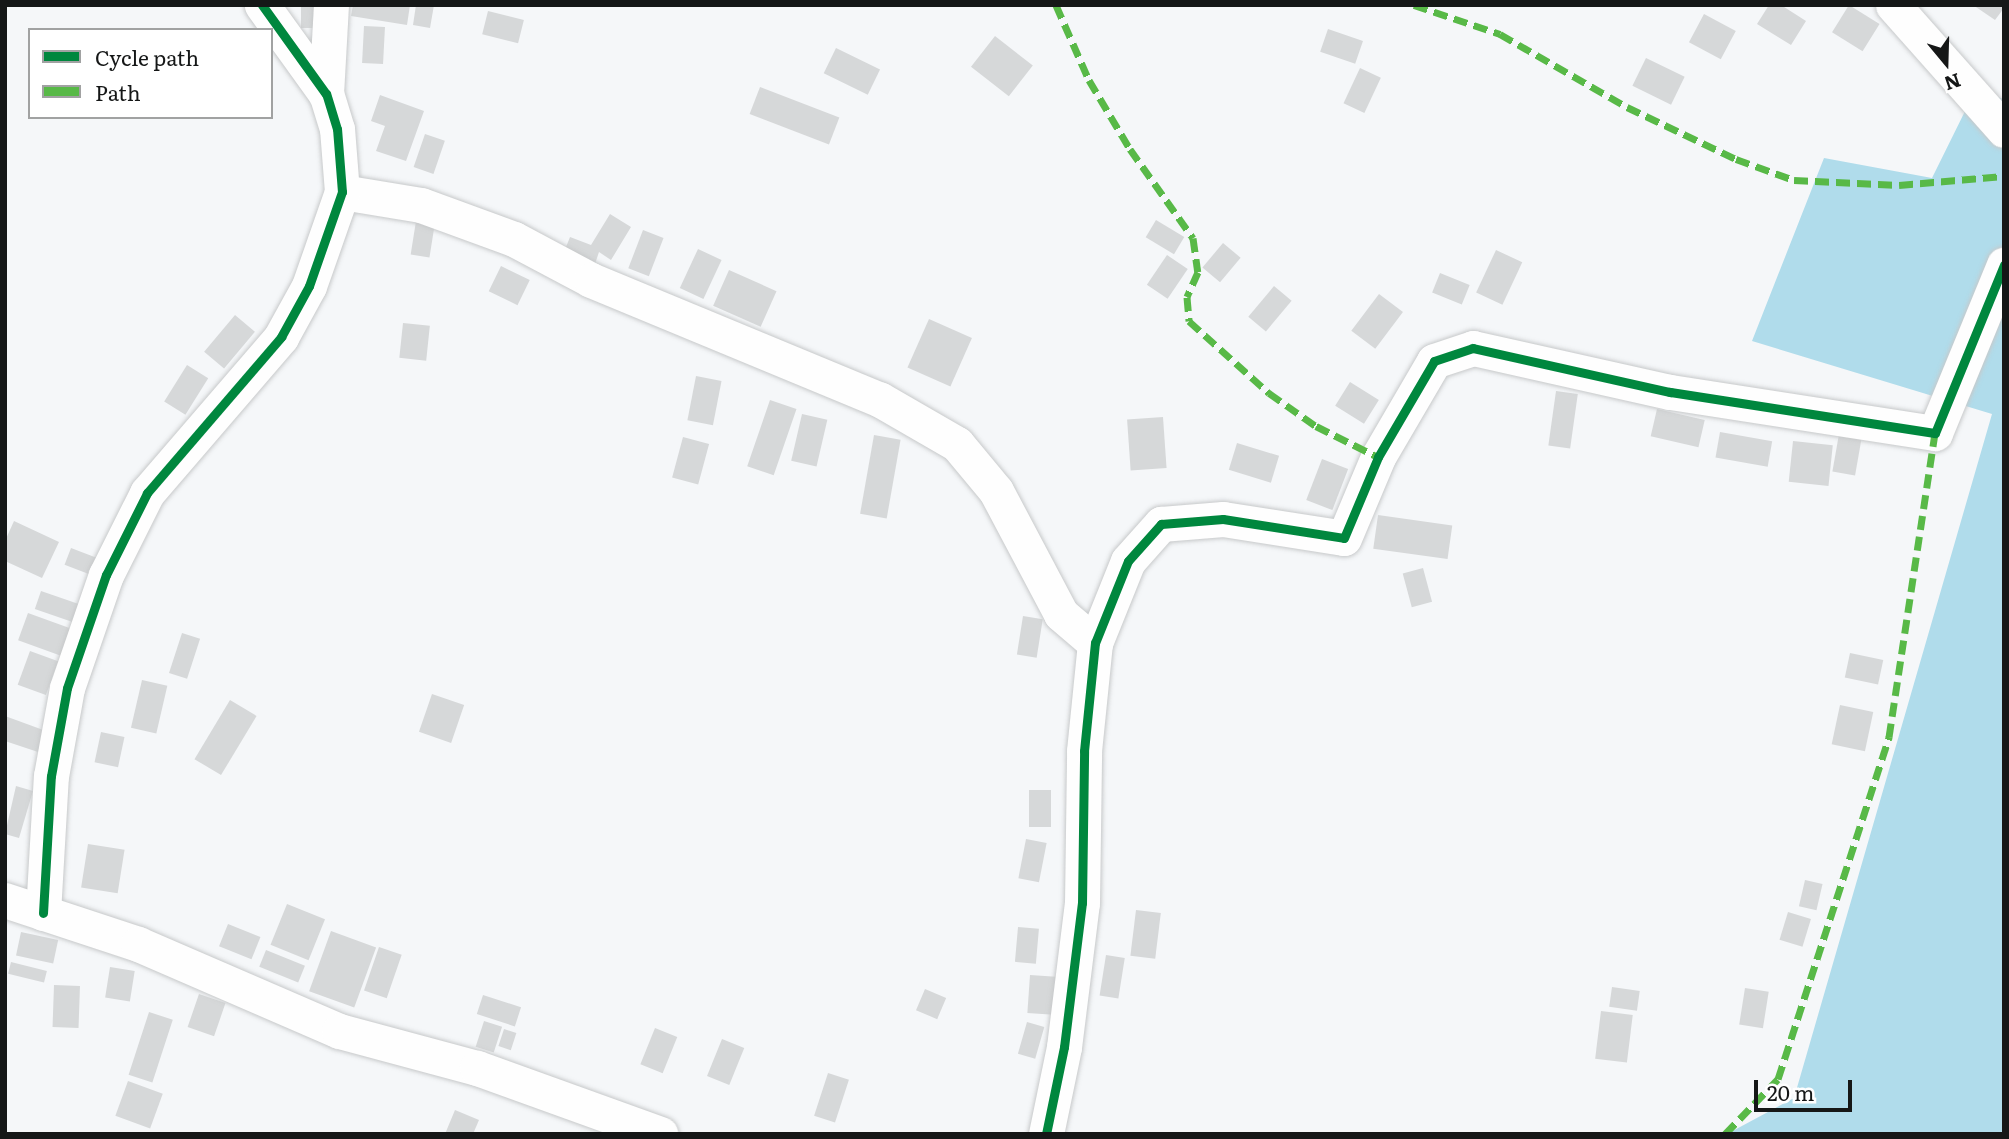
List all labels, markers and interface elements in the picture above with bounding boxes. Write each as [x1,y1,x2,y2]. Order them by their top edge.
legend [28,28,273,119]
north arrow [1911,28,1981,98]
text: Cycle path [95,41,199,72]
text: N [1941,67,1965,99]
text: Path [95,76,141,107]
scale bar [1757,1066,1855,1110]
text: 20 m [1767,1076,1814,1107]

